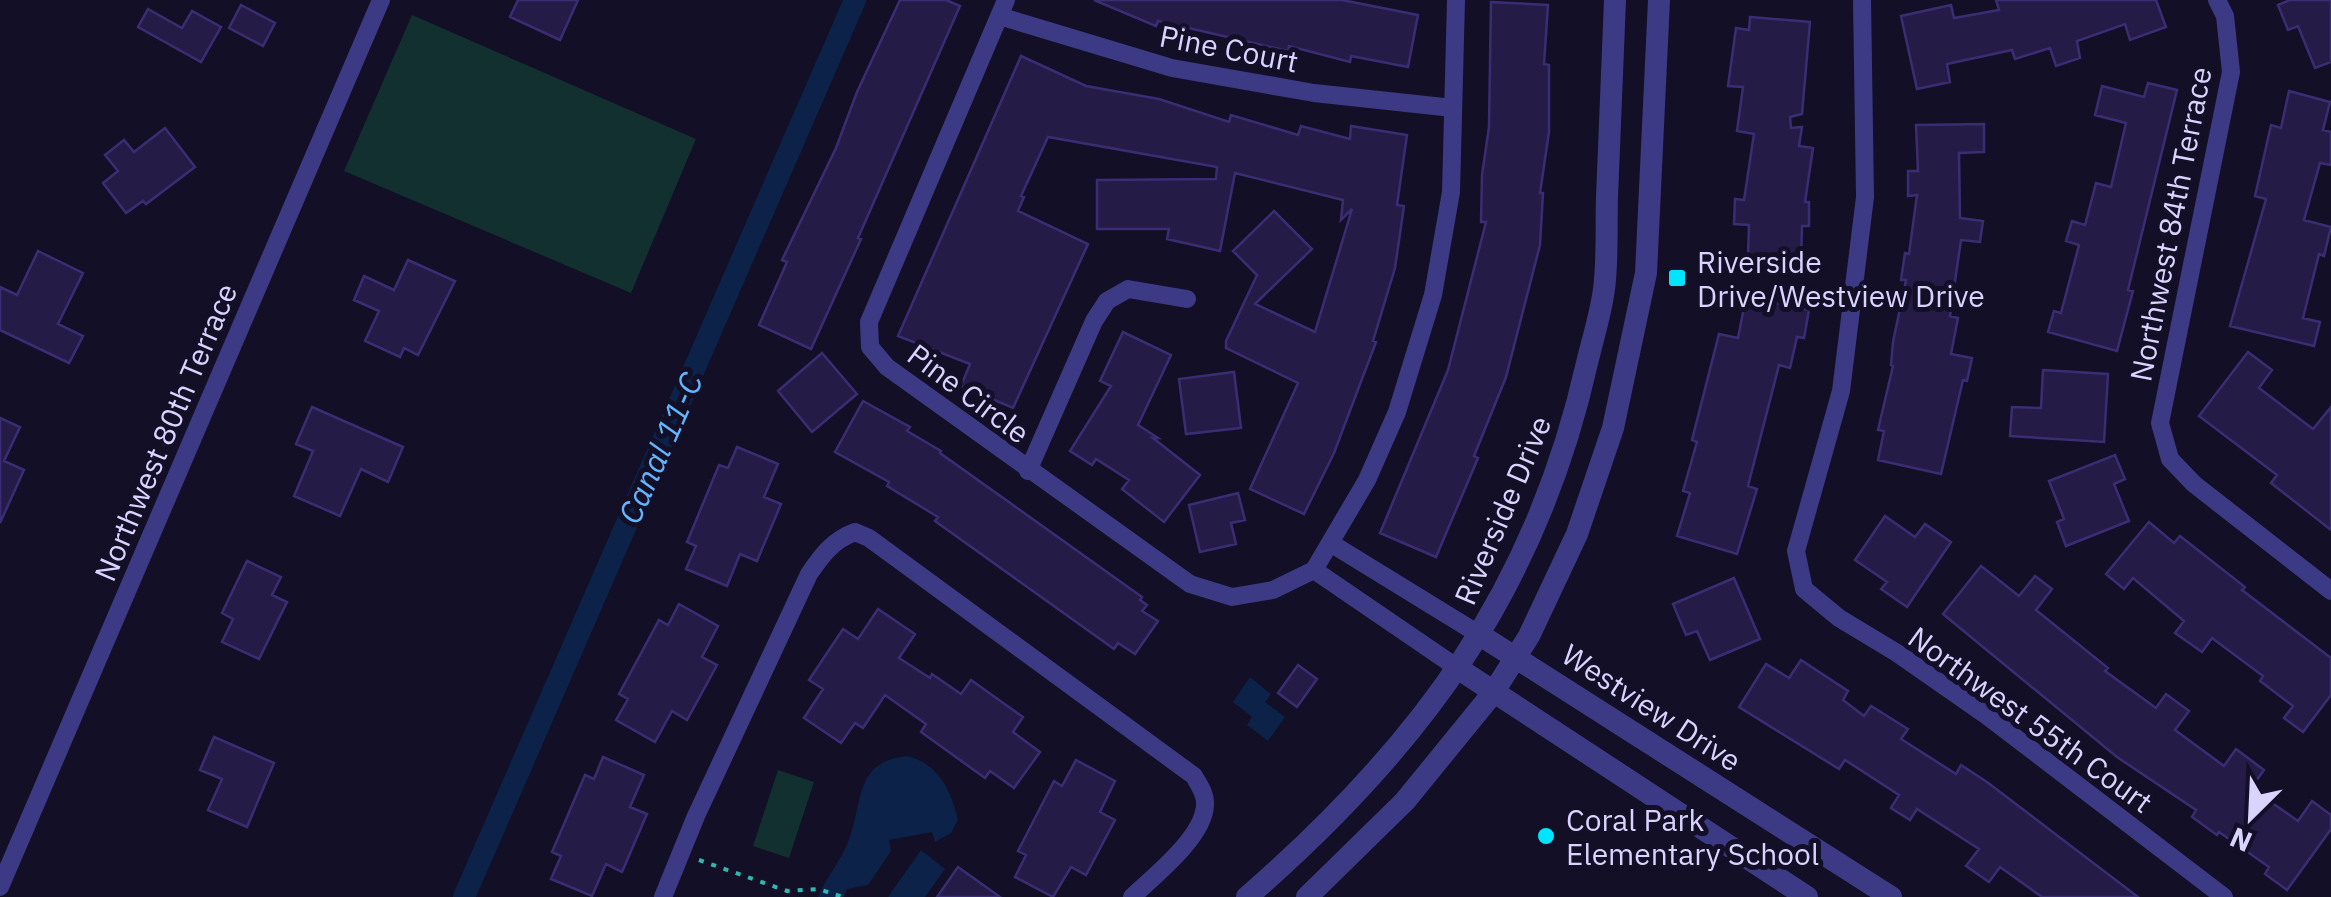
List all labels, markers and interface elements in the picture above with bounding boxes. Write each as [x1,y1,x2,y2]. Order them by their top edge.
street label: Pine Court [1156,15,1302,81]
street label: Northwest 84th Terrace [2120,63,2220,385]
place label: Riverside Drive/Westview Drive [1697,242,1985,315]
marker: Riverside Drive/Westview Drive [1666,267,1688,289]
street label: Northwest 80th Terrace [85,277,245,587]
street label: Pine Circle [900,334,1038,452]
water label: Canal 11-C [608,365,712,530]
street label: Riverside Drive [1445,410,1559,610]
street label: Northwest 55th Court [1901,617,2161,821]
street label: Westview Drive [1555,635,1749,779]
north arrow [2201,767,2301,867]
place label: Coral Park Elementary School [1566,800,1819,873]
text: N [2224,819,2257,861]
marker: Coral Park Elementary School [1535,825,1557,847]

